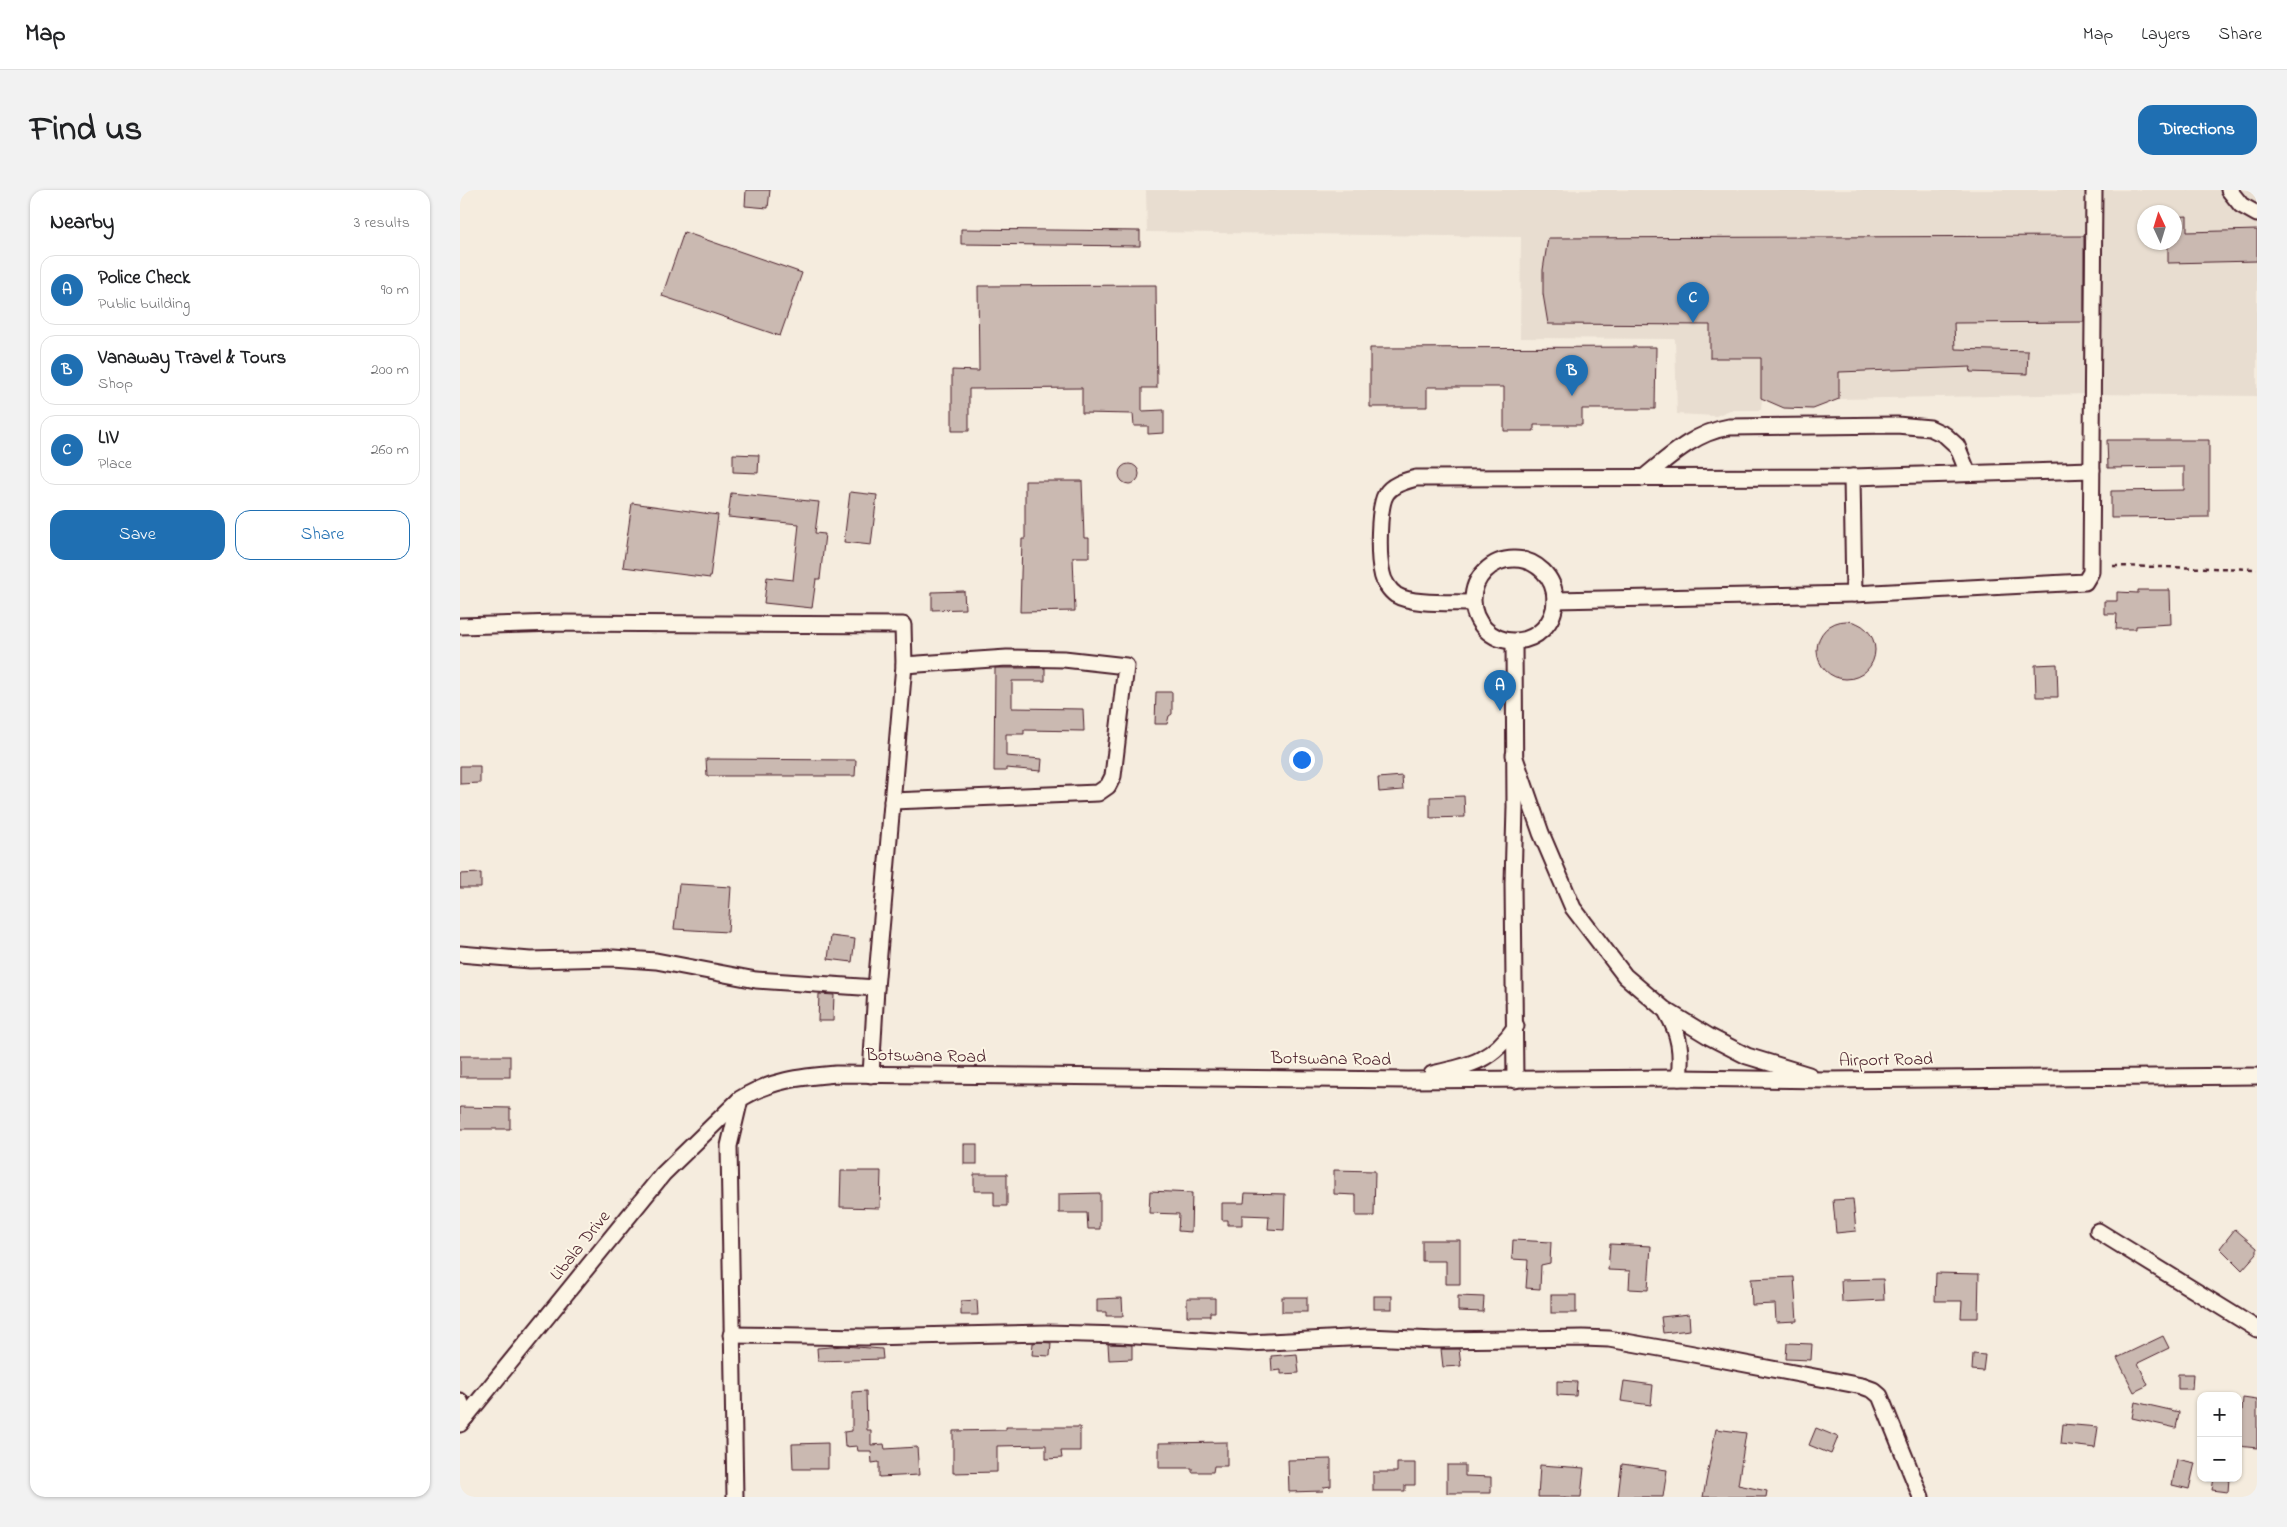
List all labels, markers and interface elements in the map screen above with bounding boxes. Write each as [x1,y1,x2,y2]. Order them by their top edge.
text: Map [25,17,66,52]
text: Map [2083,22,2113,48]
text: Layers [2141,22,2191,48]
text: Share [2219,22,2262,48]
text: Find us [30,105,142,156]
button: Directions [2138,105,2257,155]
north arrow [2137,205,2182,250]
text: Nearby [50,208,114,238]
text: 3 results [354,211,410,235]
text: Police Check [98,265,190,292]
text: A [62,278,72,302]
text: 90 m [381,278,409,302]
pin: C [1677,282,1709,323]
text: Public building [98,292,190,316]
text: Vanaway Travel & Tours [98,345,286,372]
pin: B [1556,355,1588,396]
text: B [62,358,72,382]
text: 200 m [371,358,409,382]
text: Shop [98,372,133,396]
text: LIV [98,425,118,452]
text: C [63,438,71,462]
text: 260 m [371,438,409,462]
text: Place [98,452,132,476]
button: Save [50,510,225,560]
button: Share [235,510,410,560]
pin: A [1484,670,1516,711]
your location [1289,747,1315,773]
street label: Botswana Road [865,1043,986,1071]
street label: Botswana Road [1270,1046,1391,1074]
street label: Airport Road [1839,1047,1933,1075]
street label: Libala Drive [544,1204,618,1287]
map controls [2197,1392,2242,1482]
button: + [2197,1392,2242,1437]
button: − [2197,1437,2242,1482]

